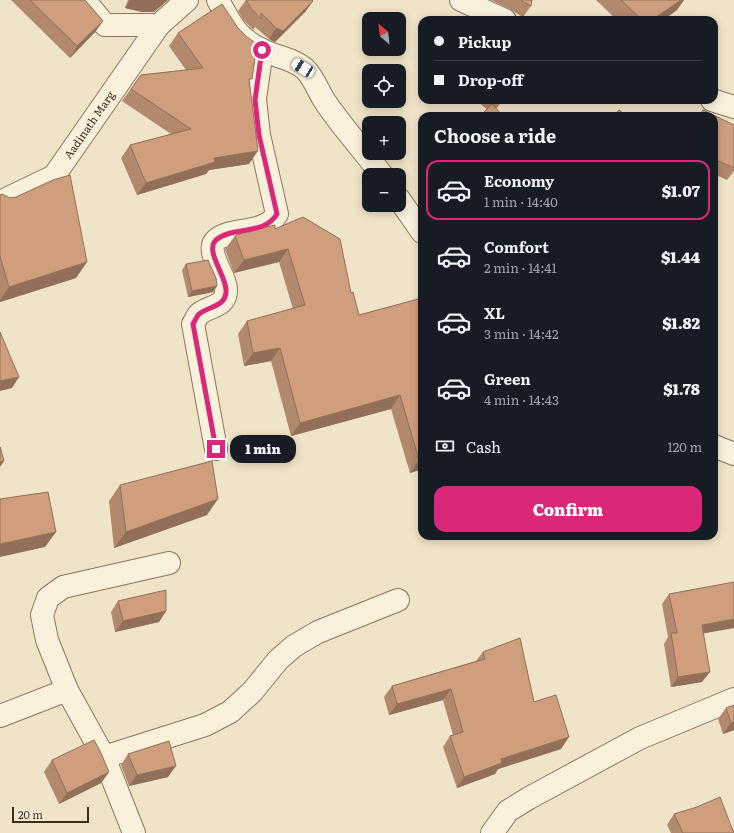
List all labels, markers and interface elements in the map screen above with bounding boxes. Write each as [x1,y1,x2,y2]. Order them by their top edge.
north arrow [362,12,406,56]
map controls [362,12,406,212]
text: Pickup [458,30,511,53]
route start [253,41,271,59]
car [290,57,316,79]
button: locate [362,64,406,108]
text: Drop-off [458,68,523,91]
street label: Aadinath Marg [59,87,118,162]
button: + [362,116,406,160]
text: Choose a ride [434,122,556,149]
button: − [362,168,406,212]
text: Economy [484,169,554,192]
icon: car [436,172,472,208]
text: $1.07 [662,179,700,202]
text: 1 min · 14:40 [484,192,558,211]
text: Comfort [484,235,549,258]
icon: car [436,238,472,274]
text: $1.44 [661,245,700,268]
text: 2 min · 14:41 [484,258,557,277]
text: XL [484,301,505,324]
icon: car [436,304,472,340]
text: $1.82 [662,311,700,334]
text: 3 min · 14:42 [484,324,558,343]
text: Green [484,367,531,390]
icon: car [436,370,472,406]
text: $1.78 [663,377,700,400]
text: 4 min · 14:43 [484,390,559,409]
callout: 1 min [230,435,296,463]
icon: cash [434,435,456,457]
text: Cash [466,435,501,458]
text: 120 m [667,437,702,456]
text: 1 min [245,439,281,458]
route end [207,440,225,458]
button: Confirm [434,486,702,532]
scale bar [12,805,89,824]
text: 20 m [18,806,43,822]

